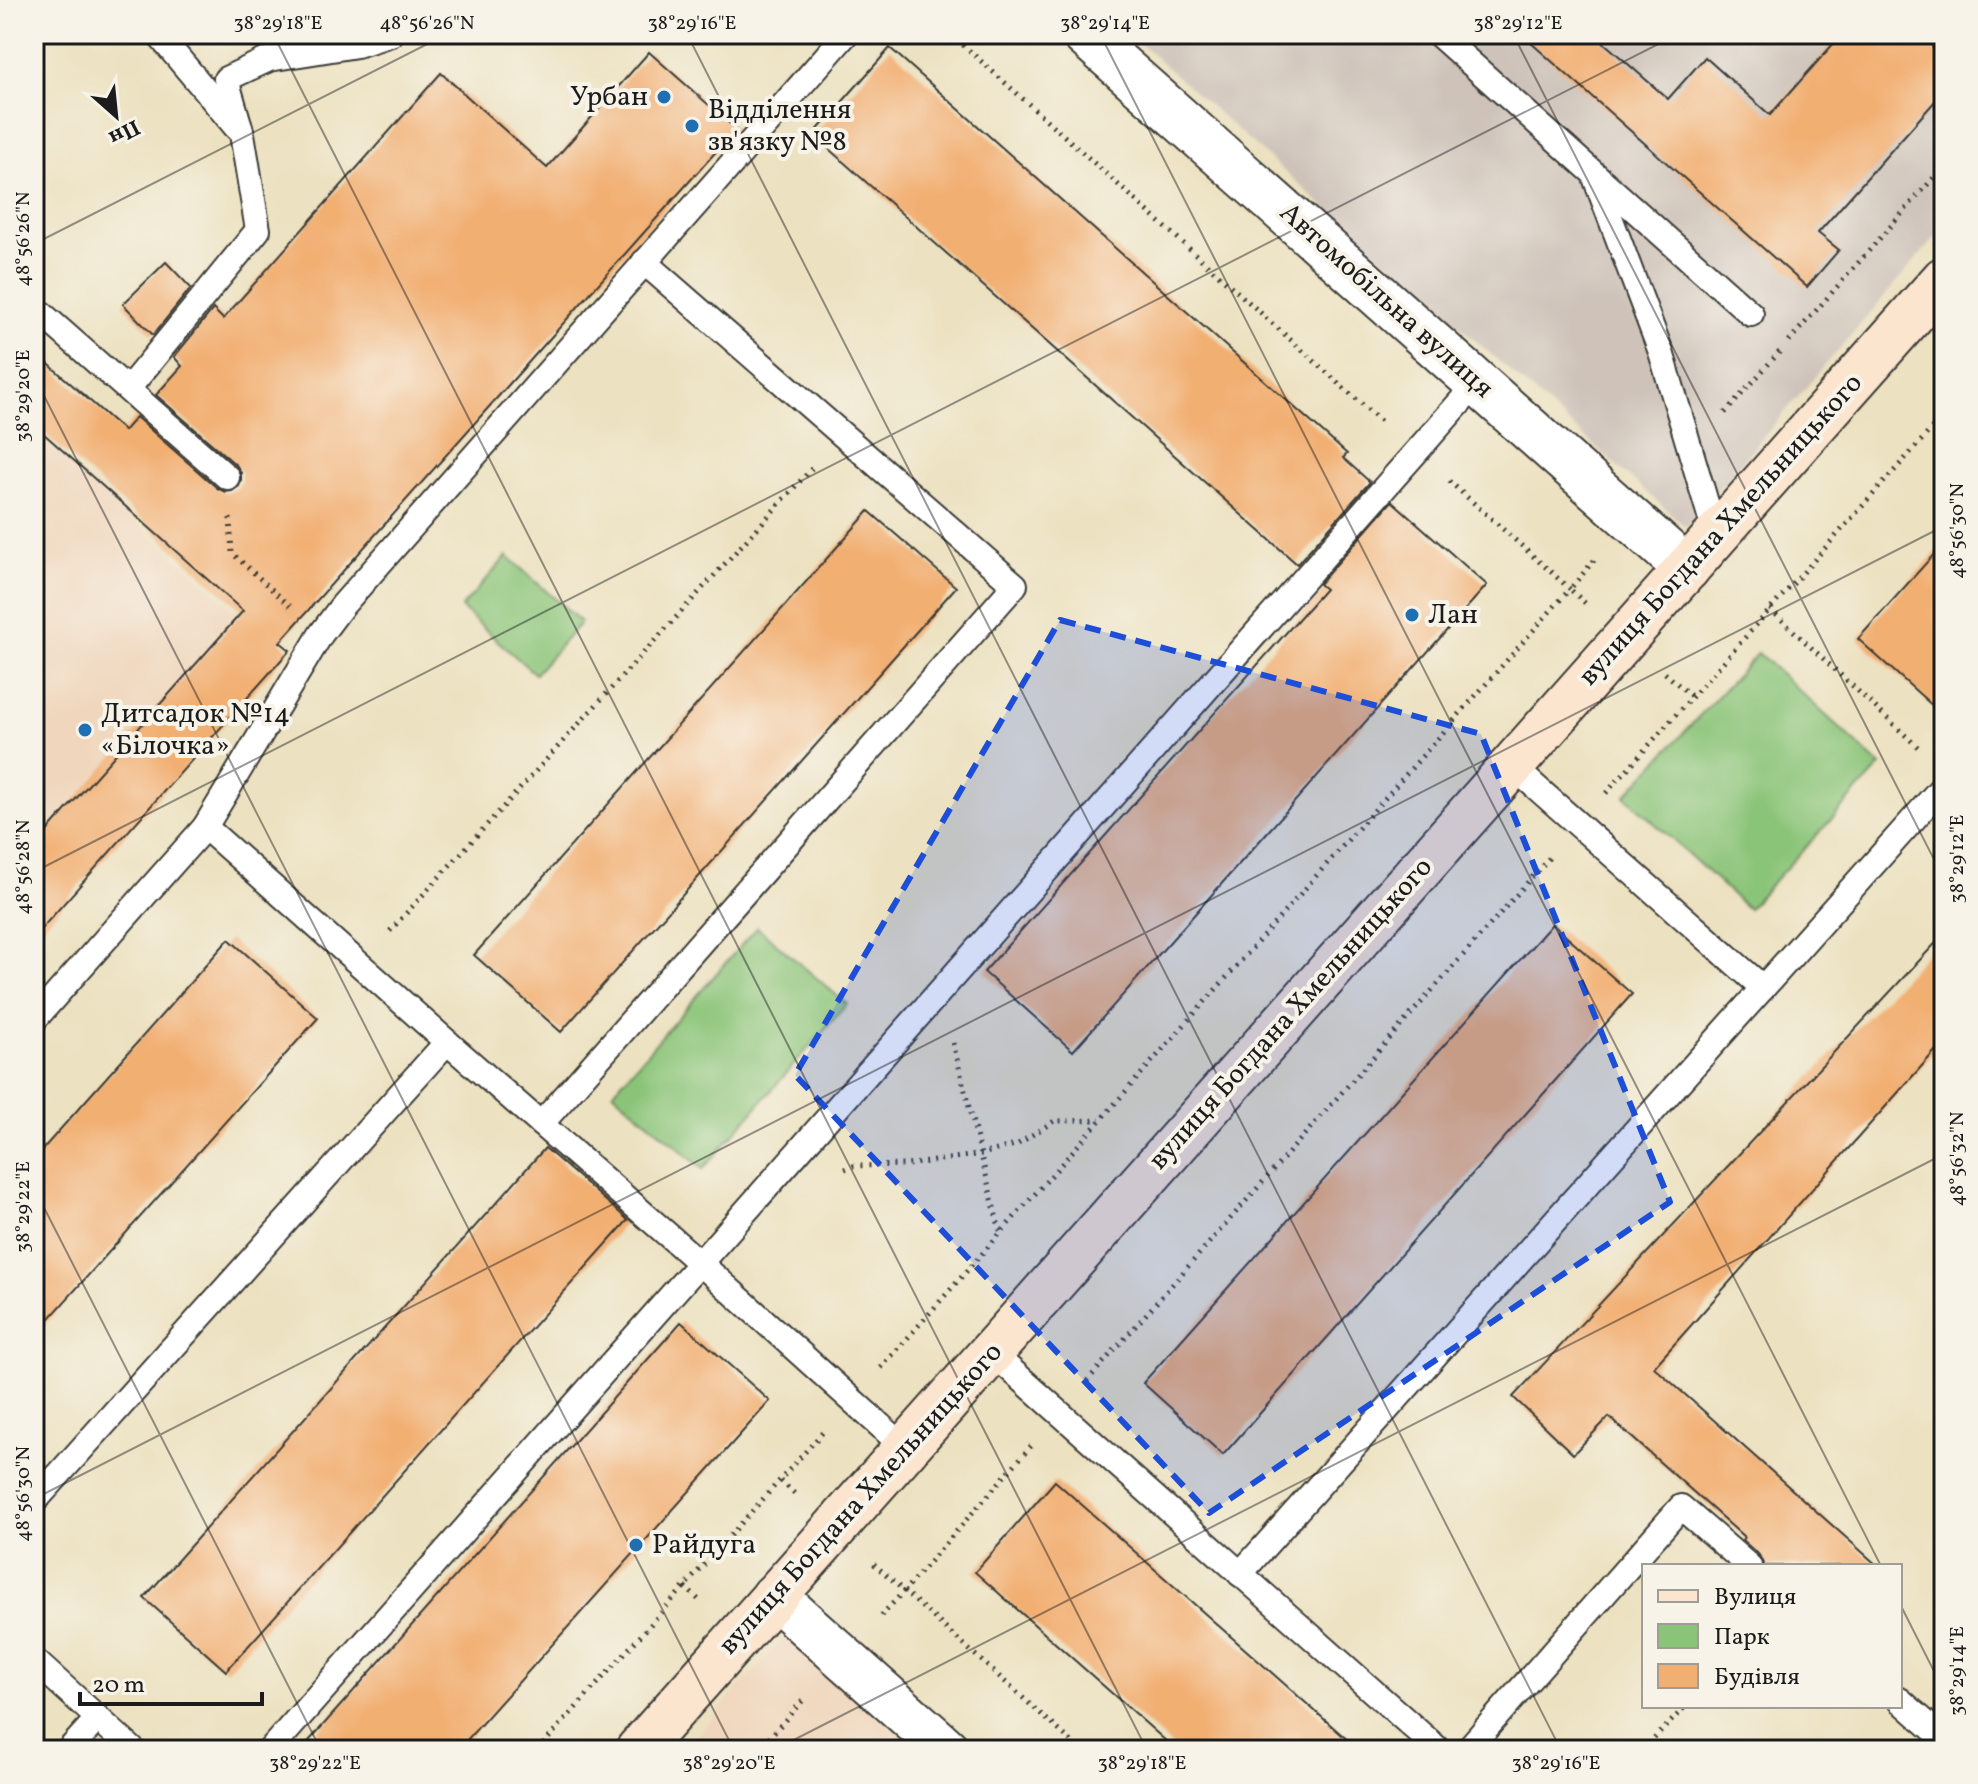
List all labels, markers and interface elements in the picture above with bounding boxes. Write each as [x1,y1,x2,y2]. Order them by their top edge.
text: 38°29'18"E [234,10,322,38]
text: 48°56'26"N [379,10,475,38]
text: 38°29'16"E [648,10,736,38]
text: 38°29'14"E [1060,10,1150,38]
text: 38°29'12"E [1473,10,1563,38]
north arrow [76,76,156,156]
place label: Урбан [570,78,648,117]
marker: Урбан [655,88,673,106]
place label: Відділення зв'язку №8 [708,91,851,162]
text: Пн [103,111,145,152]
marker: Відділення зв'язку №8 [683,117,701,135]
text: 48°56'26"N [10,191,38,287]
street label: Автомобільна вулиця [1270,194,1502,408]
text: 38°29'20"E [10,349,38,443]
street label: вулиця Богдана Хмельницького [1570,365,1872,695]
text: 48°56'30"N [1944,483,1972,579]
place label: Лан [1428,596,1478,635]
marker: Лан [1403,606,1421,624]
place label: Дитсадок №14 «Білочка» [101,695,290,766]
marker: Дитсадок №14 «Білочка» [76,721,94,739]
text: 38°29'12"E [1944,814,1972,904]
text: 48°56'28"N [10,819,38,915]
street label: вулиця Богдана Хмельницького [1140,849,1442,1179]
text: 48°56'32"N [1944,1111,1972,1207]
text: 38°29'22"E [10,1161,38,1253]
street label: вулиця Богдана Хмельницького [710,1334,1012,1664]
text: 48°56'30"N [10,1446,38,1542]
place label: Райдуга [652,1526,756,1565]
marker: Райдуга [627,1536,645,1554]
legend [1642,1564,1902,1708]
text: Вулиця [1714,1581,1796,1615]
text: Парк [1714,1621,1770,1655]
text: 38°29'14"E [1944,1626,1972,1716]
scale bar [80,1656,262,1706]
text: Будівля [1714,1661,1800,1695]
text: 20 m [92,1669,145,1703]
text: 38°29'22"E [269,1750,361,1778]
text: 38°29'20"E [682,1750,776,1778]
text: 38°29'18"E [1098,1750,1186,1778]
text: 38°29'16"E [1512,1750,1600,1778]

